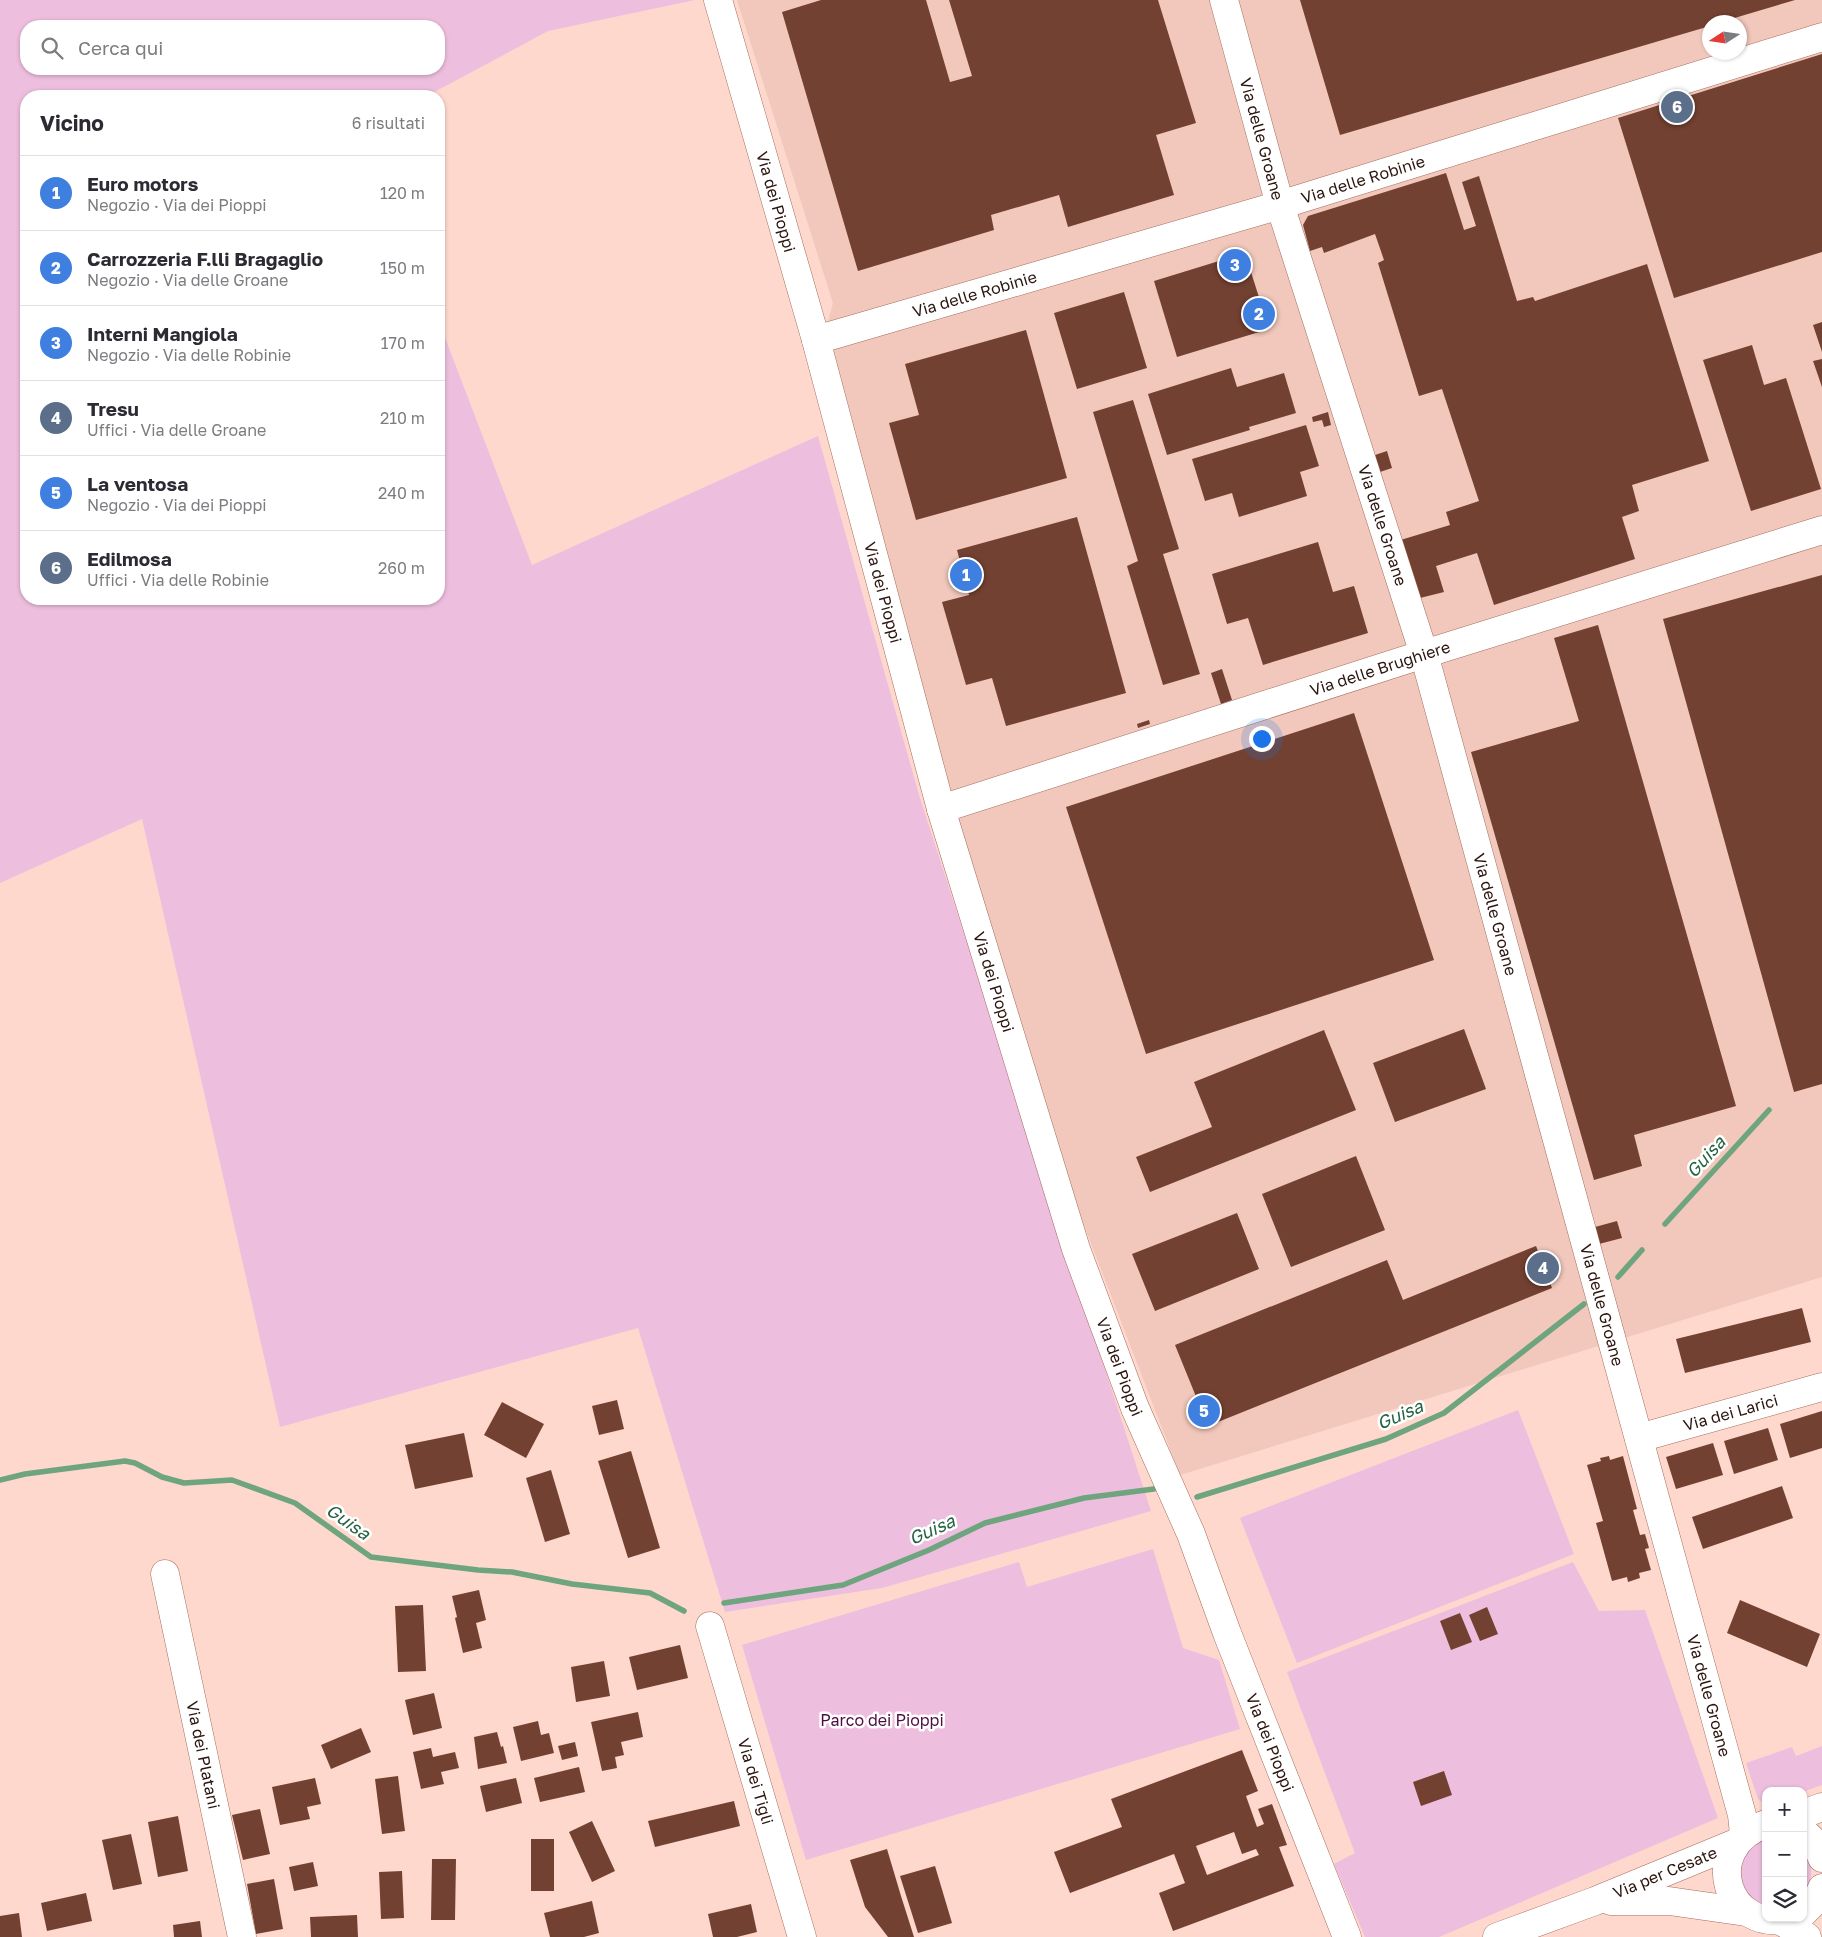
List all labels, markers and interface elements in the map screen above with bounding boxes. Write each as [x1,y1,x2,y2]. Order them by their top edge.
north arrow [1702,15,1747,60]
search box [20,20,445,75]
icon: search [38,34,66,62]
text: Cerca qui [78,36,163,59]
street label: Via delle Groane [1236,76,1288,202]
pin: 6 [1661,88,1693,126]
text: Vicino [40,110,104,136]
text: 6 risultati [352,113,425,133]
street label: Via dei Pioppi [752,149,800,254]
street label: Via delle Robinie [1299,151,1427,208]
text: Euro motors [87,172,198,195]
text: 1 [52,183,60,203]
text: 120 m [380,183,425,203]
text: Negozio · Via dei Pioppi [87,195,267,215]
pin: 3 [1219,246,1251,284]
text: Carrozzeria F.lli Bragaglio [87,247,323,270]
text: 2 [51,258,61,278]
text: 150 m [380,258,425,278]
street label: Via delle Robinie [910,266,1039,321]
text: Negozio · Via delle Groane [87,270,288,290]
pin: 2 [1243,295,1275,333]
text: Interni Mangiola [87,322,238,345]
text: 3 [51,333,61,353]
text: 170 m [381,333,425,353]
text: Negozio · Via delle Robinie [87,345,291,365]
text: Tresu [87,397,139,420]
text: 4 [51,408,61,428]
text: 210 m [380,408,425,428]
text: Uffici · Via delle Groane [87,420,266,440]
street label: Via delle Groane [1354,462,1411,588]
text: La ventosa [87,472,188,495]
text: 5 [51,483,61,503]
text: 240 m [378,483,425,503]
text: Negozio · Via dei Pioppi [87,495,267,515]
street label: Via dei Pioppi [860,540,906,645]
text: Edilmosa [87,547,172,570]
pin: 1 [950,556,982,594]
text: 6 [51,558,61,578]
text: 260 m [378,558,425,578]
text: Uffici · Via delle Robinie [87,570,269,590]
street label: Via delle Brughiere [1307,637,1452,700]
your location [1249,726,1275,752]
street label: Via delle Groane [1469,851,1522,978]
street label: Via dei Pioppi [969,929,1019,1034]
water label: Guisa [1681,1130,1730,1182]
street label: Via delle Groane [1576,1242,1628,1368]
pin: 4 [1527,1249,1559,1287]
street label: Via dei Pioppi [1092,1315,1147,1419]
street label: Via dei Larici [1681,1390,1780,1435]
pin: 5 [1188,1392,1220,1430]
water label: Guisa [1373,1394,1427,1434]
water label: Guisa [323,1498,375,1544]
water label: Guisa [905,1509,959,1549]
street label: Via delle Groane [1683,1632,1735,1759]
street label: Via dei Pioppi [1242,1691,1299,1794]
street label: Via dei Platani [182,1699,225,1811]
park label: Parco dei Pioppi [820,1710,944,1730]
street label: Via dei Tigli [734,1736,778,1827]
map controls [1762,1787,1807,1922]
button: + [1762,1787,1807,1832]
button: − [1762,1832,1807,1877]
street label: Via per Cesate [1610,1842,1720,1903]
button: layers [1762,1877,1807,1922]

